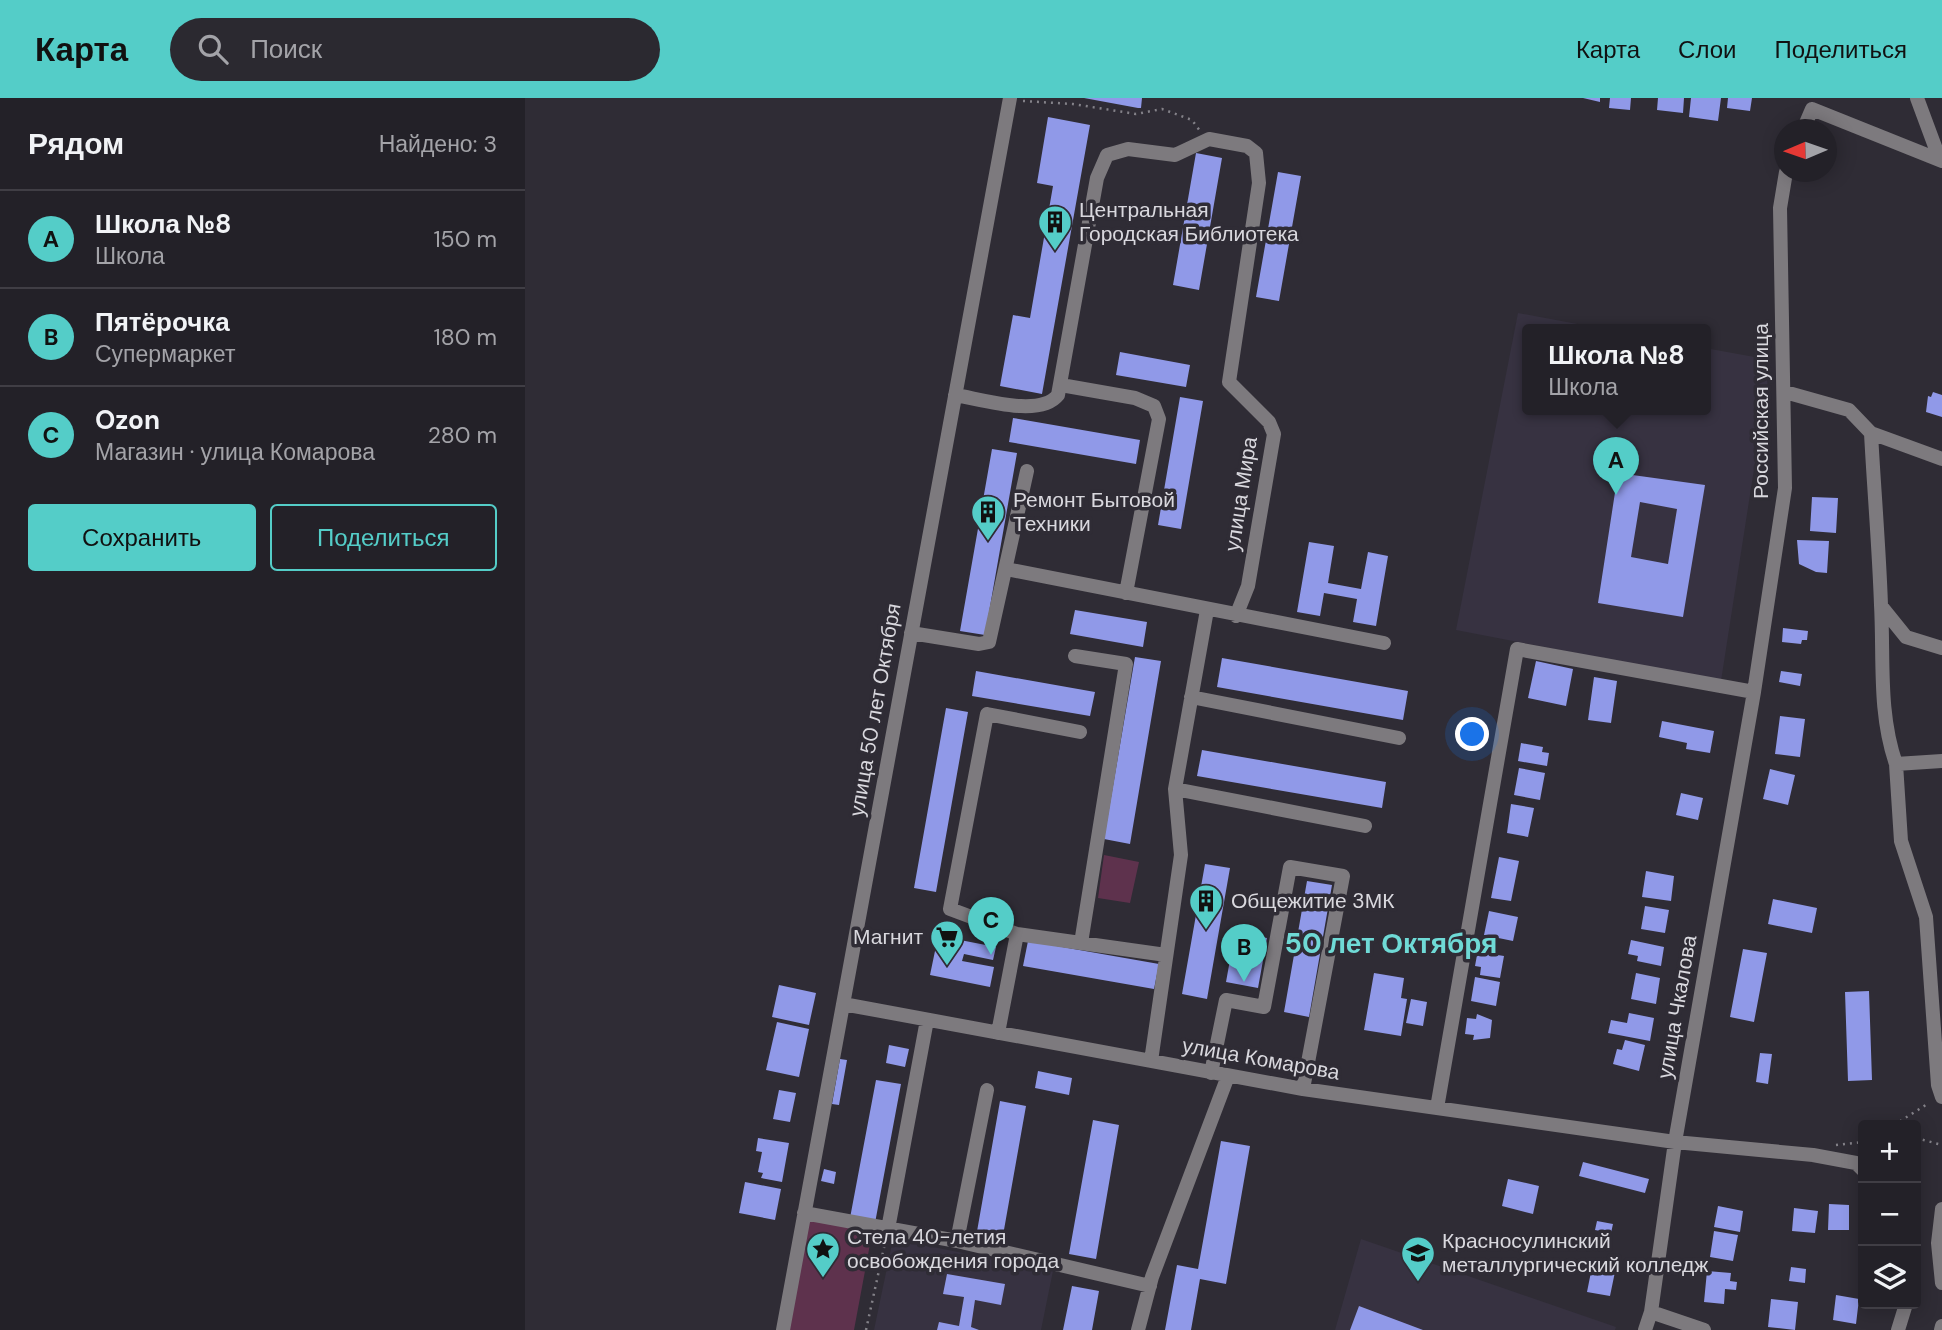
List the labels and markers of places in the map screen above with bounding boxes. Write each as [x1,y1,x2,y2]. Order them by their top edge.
place label: Центральная Городская Библиотека [1079,196,1299,248]
building icon: Центральная Городская Библиотека [1036,203,1074,252]
pin: A [1593,437,1639,495]
place label: Ремонт Бытовой Техники [1013,486,1175,538]
building icon: Ремонт Бытовой Техники [969,493,1007,542]
building icon: Общежитие 3МК [1187,882,1225,931]
place label: Общежитие 3МК [1231,887,1395,915]
pin: C [968,897,1014,955]
supermarket icon: Магнит [928,918,966,967]
place label: Магнит [853,923,923,951]
pin: B [1221,924,1267,982]
place label: Стела 40-летия освобождения города [847,1223,1060,1275]
place label: Красносулинский металлургический колледж [1442,1227,1708,1279]
place icon: Стела 40-летия освобождения города [804,1230,842,1279]
school or university icon: Красносулинский металлургический колледж [1399,1234,1437,1283]

